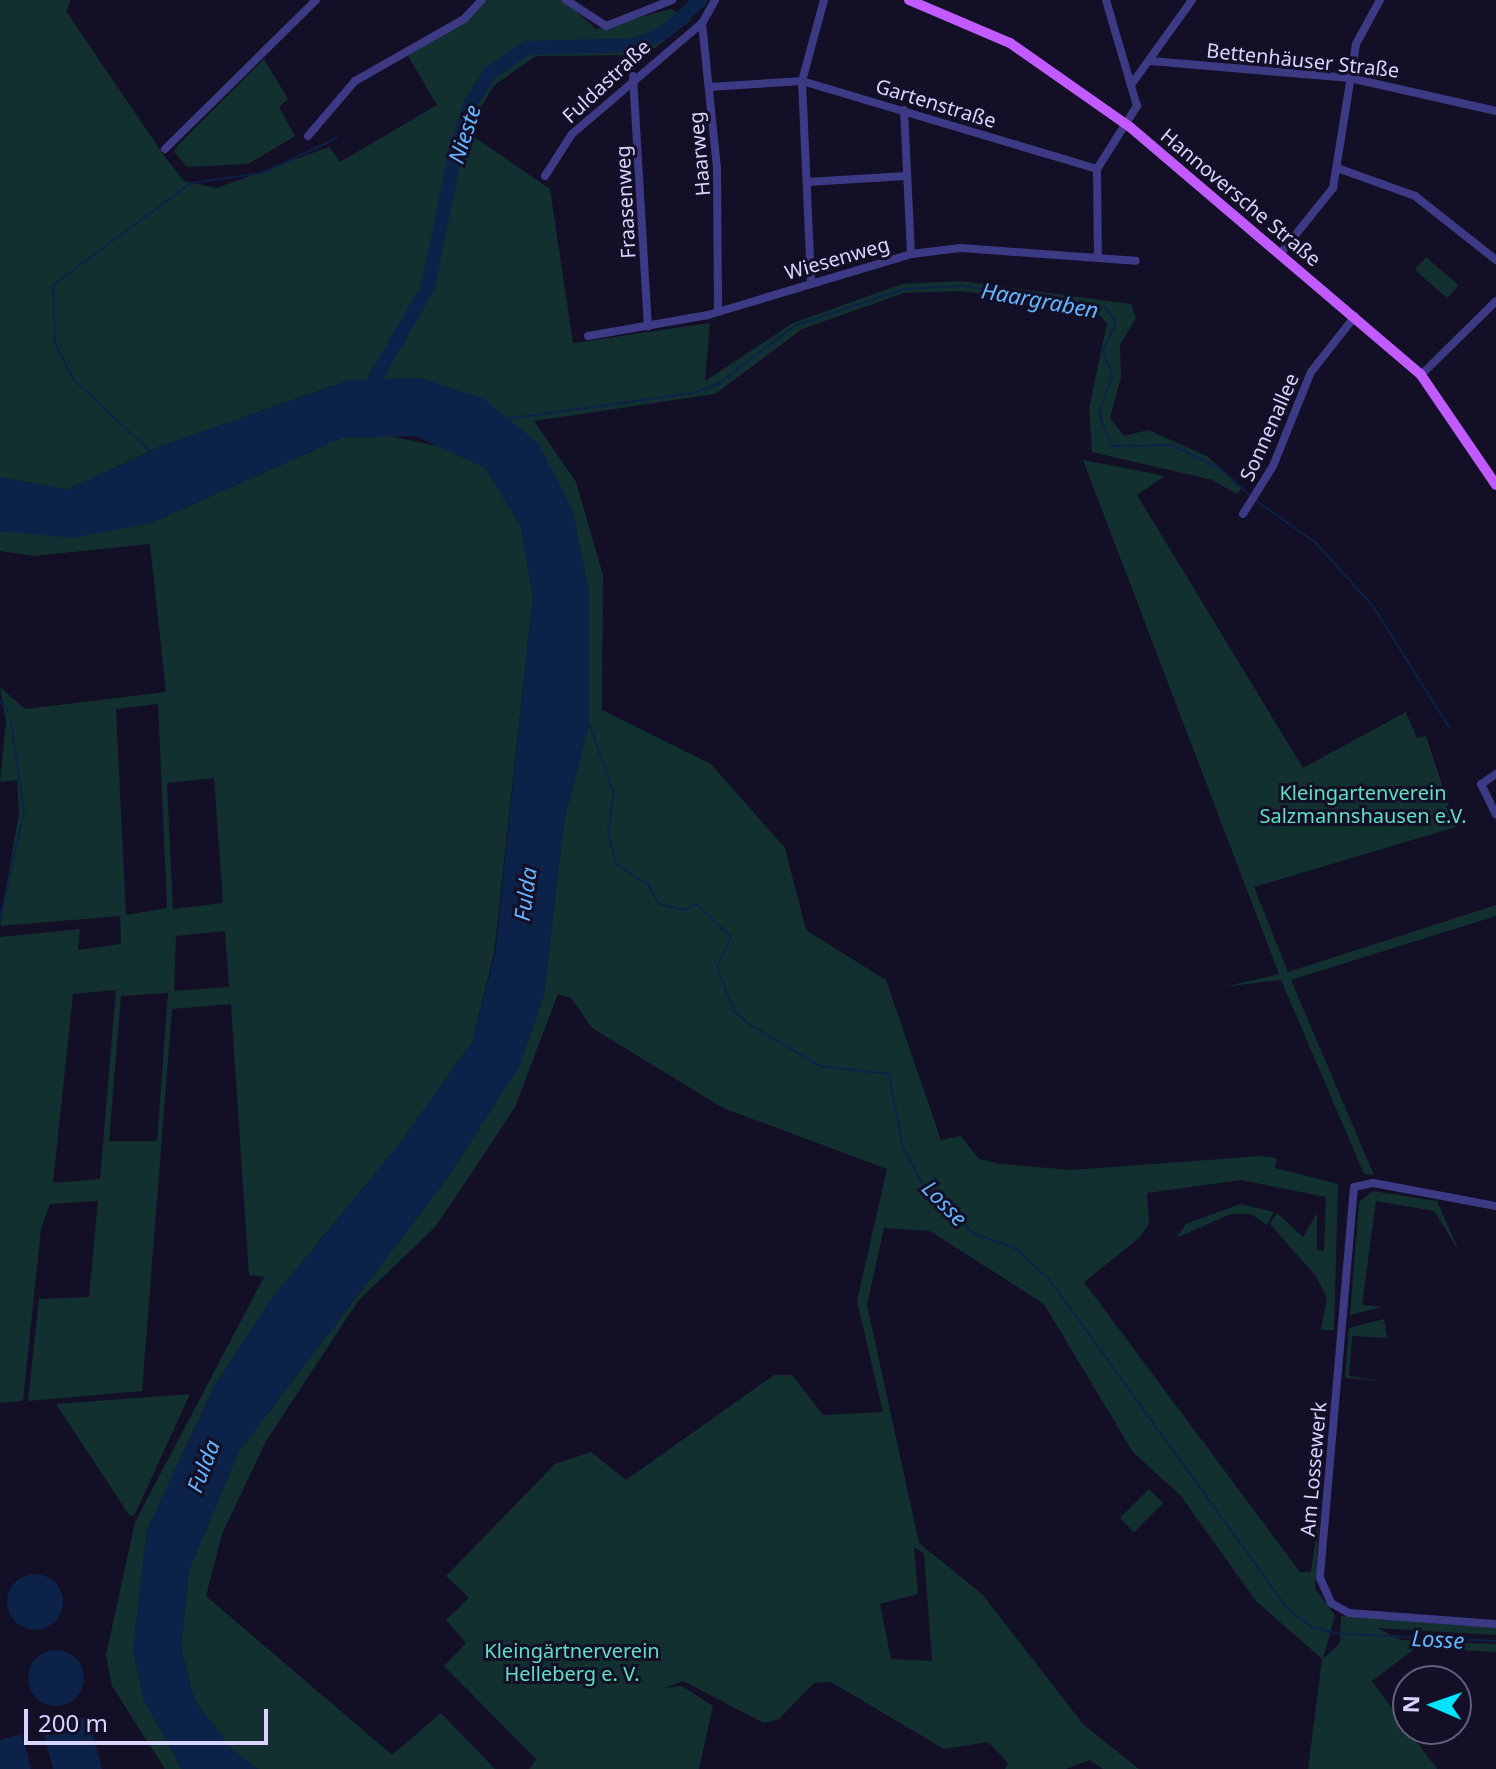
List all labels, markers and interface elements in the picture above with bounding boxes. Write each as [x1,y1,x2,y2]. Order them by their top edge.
street label: Fuldastraße [557,34,655,128]
street label: Bettenhäuser Straße [1205,38,1401,82]
street label: Gartenstraße [873,73,999,133]
water label: Nieste [442,101,486,167]
street label: Haarweg [683,111,715,197]
street label: Hannoversche Straße [1156,123,1326,271]
street label: Fraasenweg [610,145,640,259]
street label: Wiesenweg [782,232,892,284]
water label: Haargraben [979,277,1101,323]
street label: Sonnenallee [1235,369,1303,485]
park label: Kleingartenverein Salzmannshausen e.V. [1259,781,1467,828]
water label: Fulda [508,865,542,923]
water label: Losse [917,1175,973,1231]
street label: Am Lossewerk [1295,1401,1331,1537]
water label: Fulda [181,1436,225,1496]
water label: Losse [1411,1624,1465,1654]
park label: Kleingärtnerverein Helleberg e. V. [484,1639,660,1686]
north arrow [1392,1665,1472,1745]
scale bar [28,1693,272,1743]
text: N [1395,1695,1425,1714]
text: 200 m [38,1706,108,1739]

